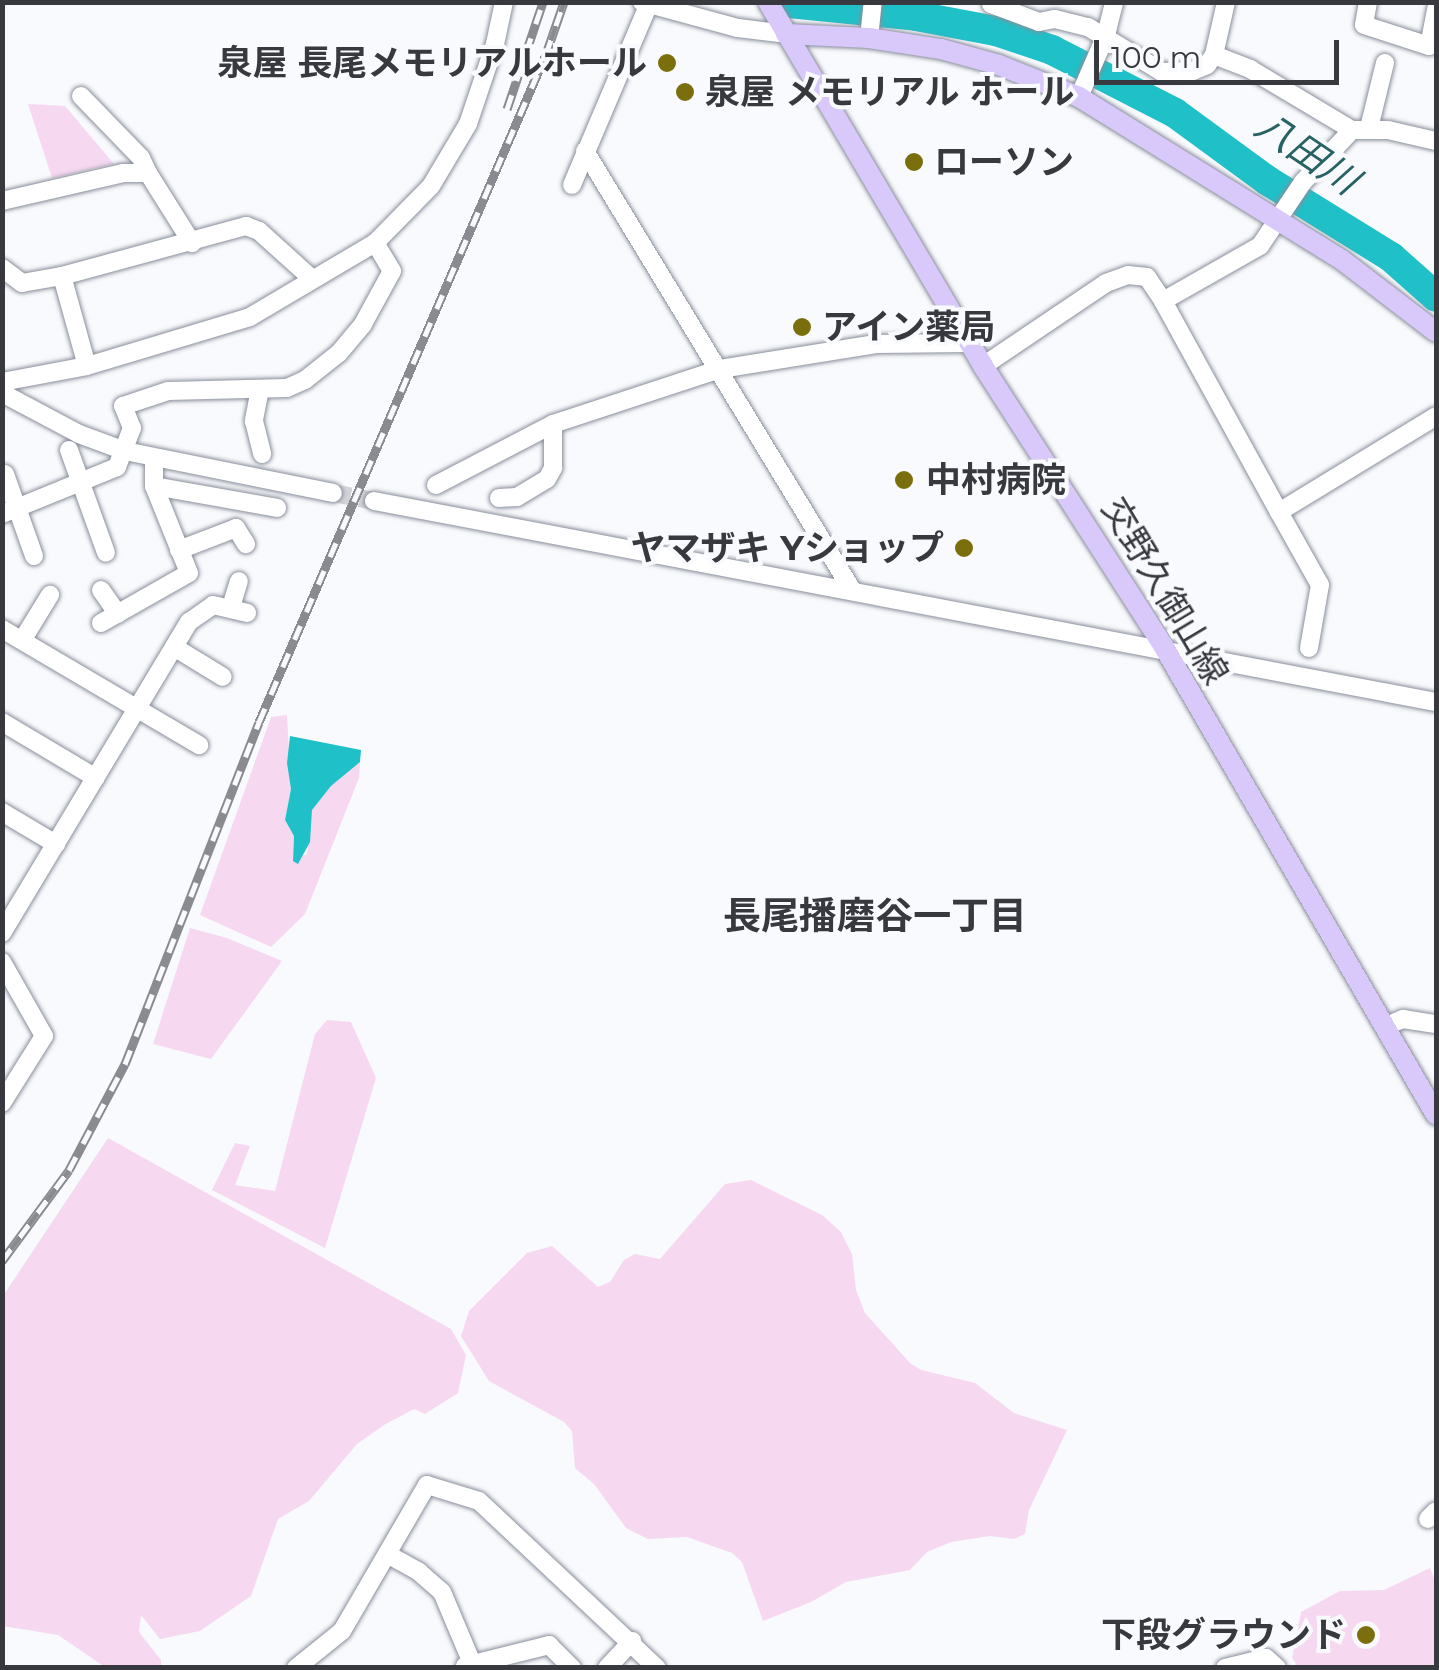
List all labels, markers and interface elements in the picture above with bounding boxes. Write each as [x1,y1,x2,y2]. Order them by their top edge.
scale bar [1099,20,1344,82]
text: 100 m [1111,39,1201,76]
place label: 泉屋 長尾メモリアルホール [217,42,647,84]
marker: 泉屋 長尾メモリアルホール [656,52,678,74]
place label: 泉屋 メモリアル ホール [705,71,1075,113]
marker: 泉屋 メモリアル ホール [674,81,696,103]
water label: 八田川 [1247,102,1367,204]
place label: ローソン [934,141,1074,183]
marker: ローソン [903,151,925,173]
place label: アイン薬局 [822,306,997,348]
marker: アイン薬局 [791,316,813,338]
place label: 中村病院 [926,459,1066,501]
marker: 中村病院 [891,467,917,493]
street label: 交野久御山線 [1093,490,1237,692]
place label: ヤマザキ Yショップ [630,527,944,569]
marker: ヤマザキ Yショップ [953,537,975,559]
district label: 長尾播磨谷一丁目 [723,893,1027,939]
place label: 下段グラウンド [1101,1614,1346,1656]
marker: 下段グラウンド [1355,1624,1377,1646]

